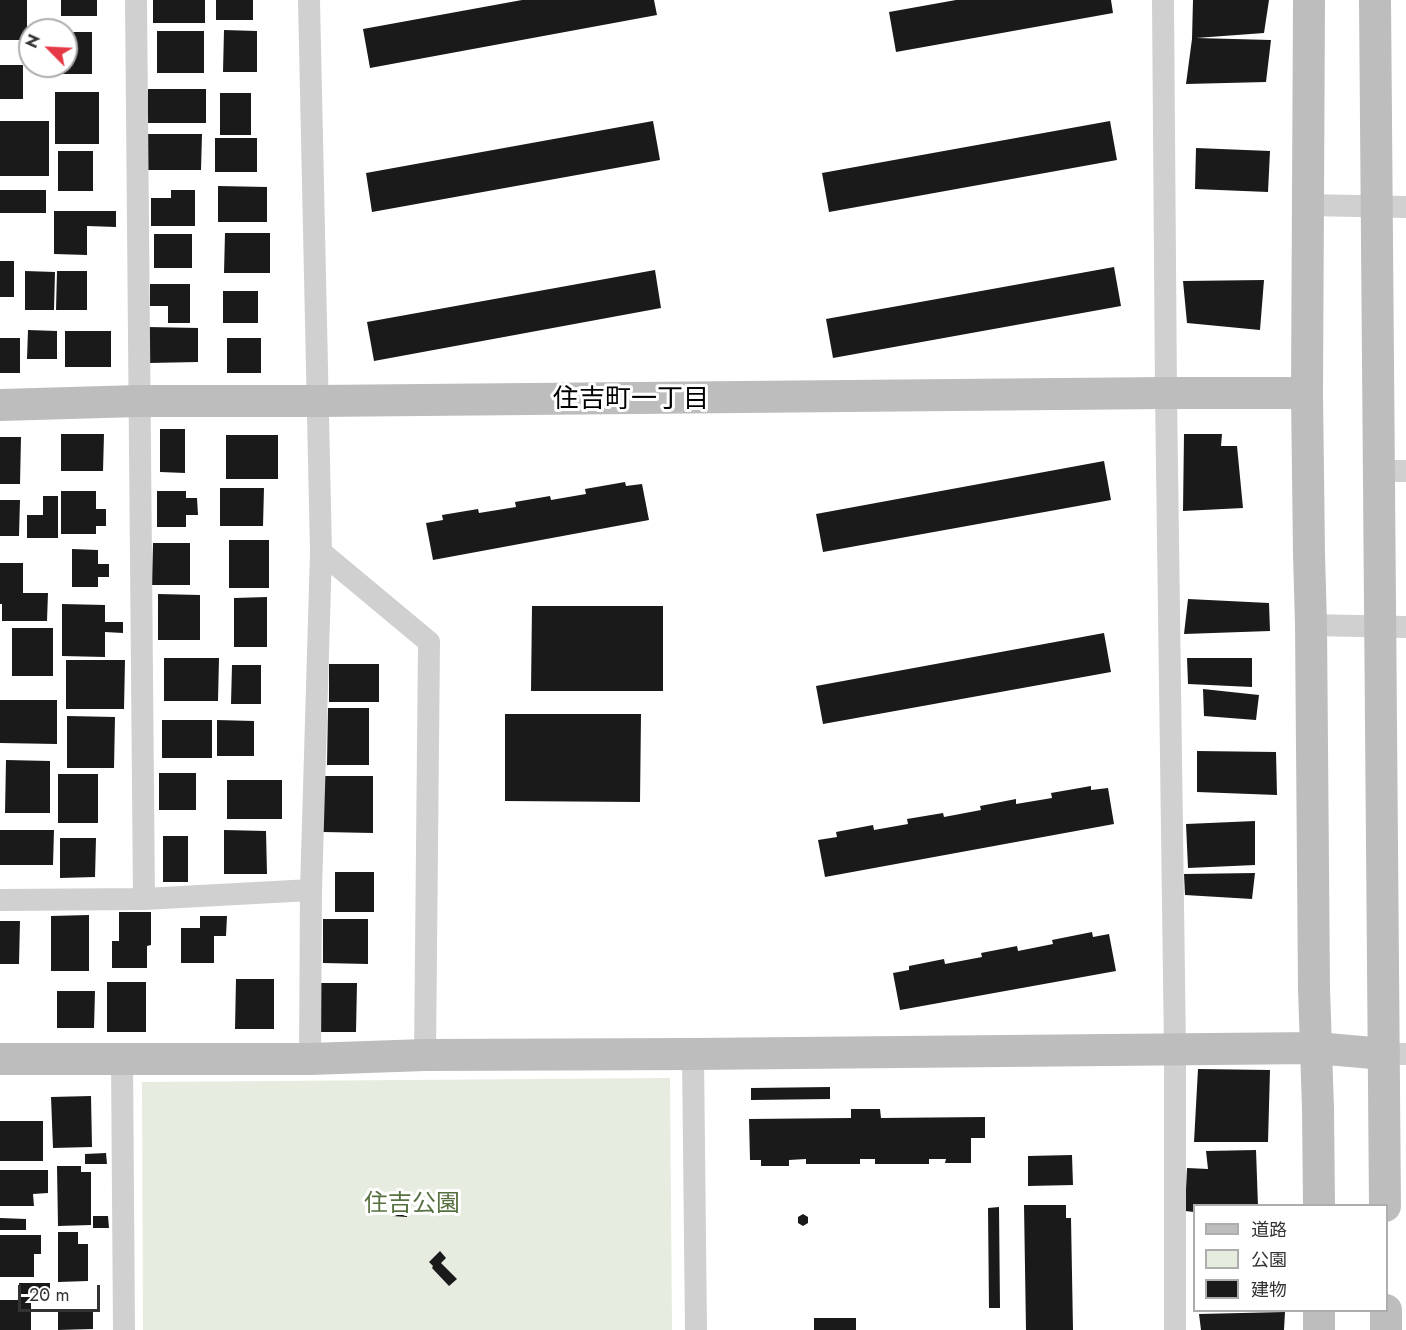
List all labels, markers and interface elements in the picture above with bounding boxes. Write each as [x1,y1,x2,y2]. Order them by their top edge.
north arrow [18,18,78,78]
text: N [20,31,46,52]
district label: 住吉町一丁目 [553,385,709,417]
park label: 住吉公園 [364,1191,460,1219]
legend [1193,1204,1388,1312]
text: 道路 [1251,1217,1287,1243]
text: 公園 [1251,1247,1287,1273]
scale bar [21,1273,104,1311]
text: 建物 [1251,1277,1287,1303]
text: 20 m [29,1282,69,1308]

